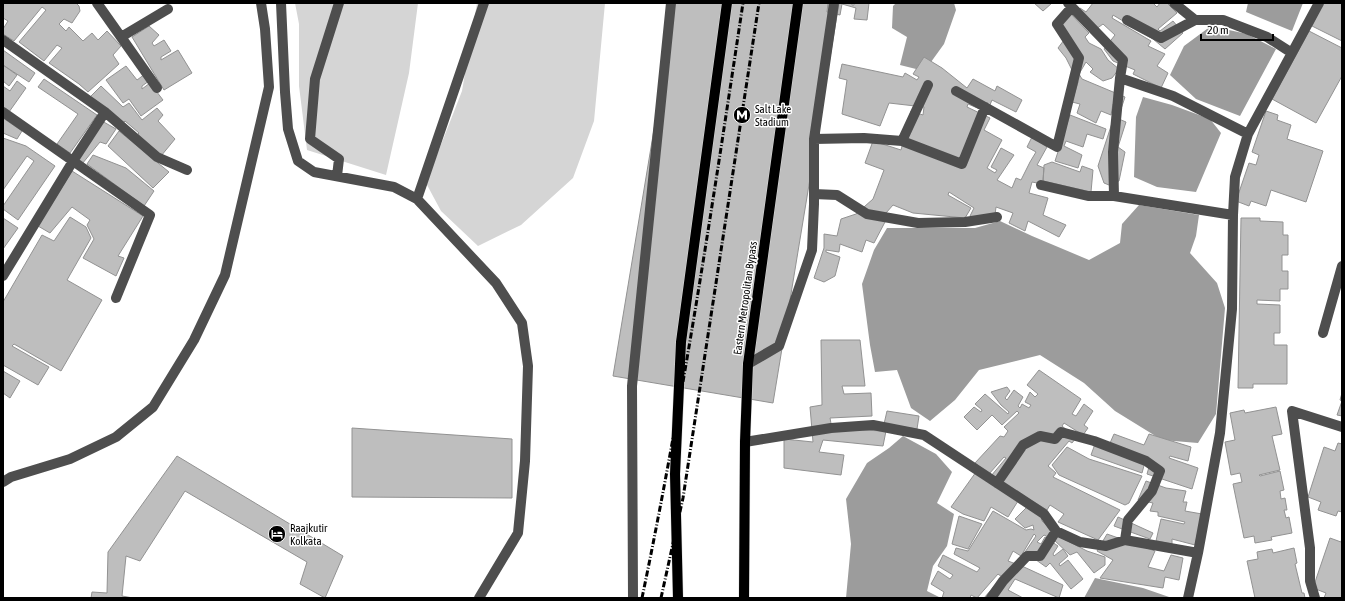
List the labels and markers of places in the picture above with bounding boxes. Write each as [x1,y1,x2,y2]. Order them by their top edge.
place label: Salt Lake Stadium [755,103,791,128]
metro station icon: Salt Lake Stadium [732,105,752,125]
place label: Raajkutir Kolkata [290,522,328,547]
hotel icon: Raajkutir Kolkata [267,524,287,544]

